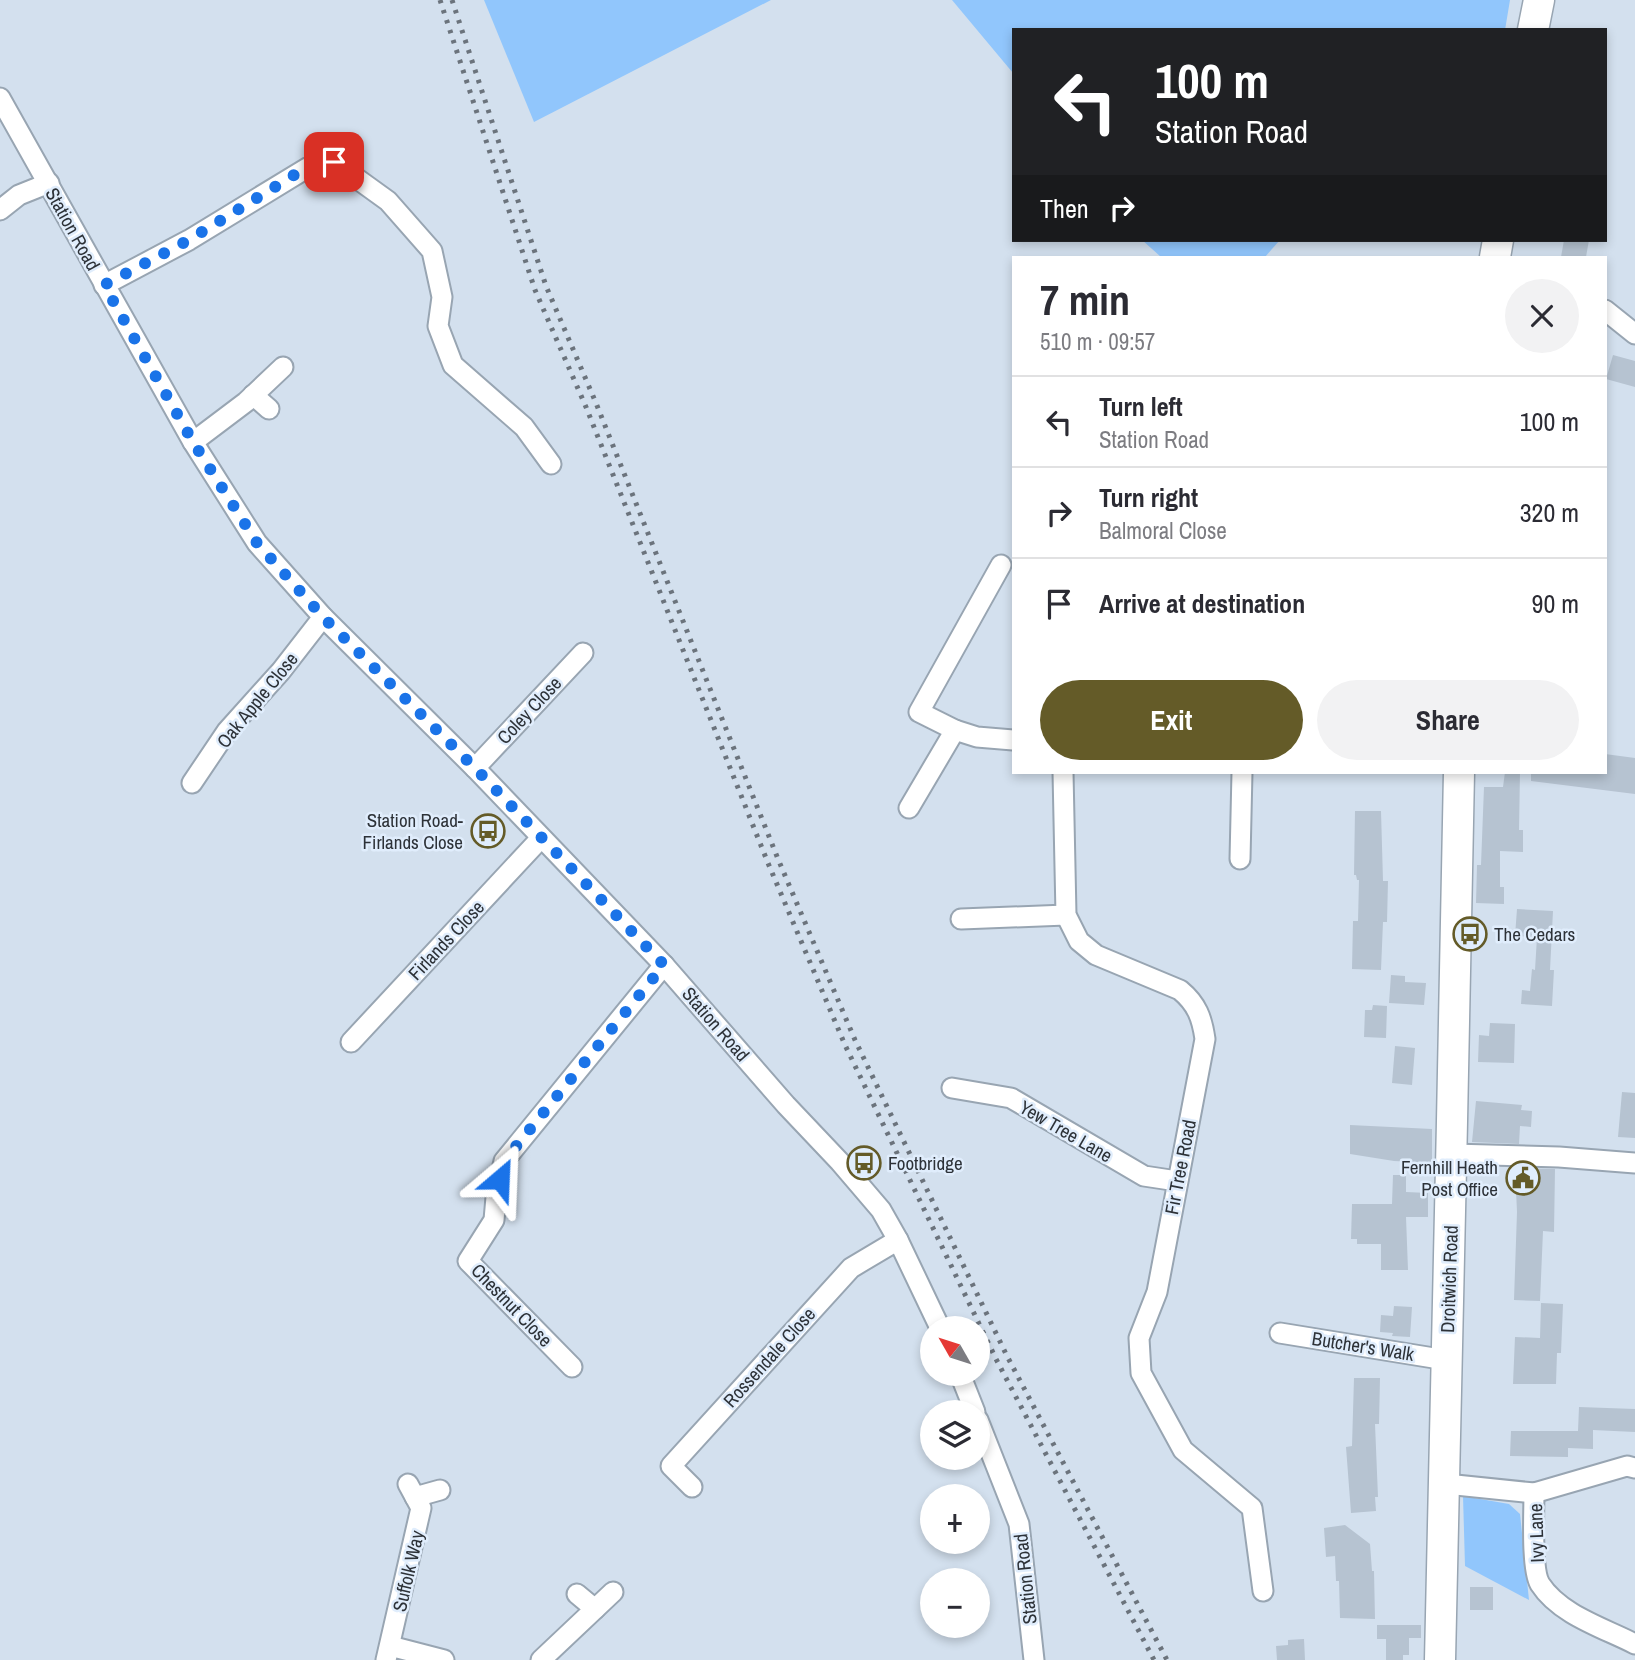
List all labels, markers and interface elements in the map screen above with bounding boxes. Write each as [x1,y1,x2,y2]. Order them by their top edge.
text: 100 m [1155,47,1269,113]
icon: left [1040,56,1131,147]
text: Station Road [1155,110,1308,153]
pin [304,132,364,192]
icon: arrive [315,143,353,181]
street label: Station Road [40,183,106,275]
icon: right [1103,189,1141,227]
text: Then [1040,191,1089,226]
text: 7 min [1040,272,1130,328]
button: close [1505,279,1579,353]
text: 510 m · 09:57 [1040,326,1155,357]
text: Turn left [1099,389,1183,424]
icon: left [1040,403,1078,441]
text: 100 m [1520,404,1579,439]
text: Station Road [1099,424,1209,455]
text: Turn right [1099,480,1198,515]
icon: right [1040,494,1078,532]
text: 320 m [1520,495,1579,530]
text: Balmoral Close [1099,515,1227,546]
icon: arrive [1040,585,1078,623]
text: Arrive at destination [1099,586,1305,621]
text: 90 m [1532,586,1579,621]
street label: Oak Apple Close [210,647,304,753]
street label: Coley Close [491,670,567,750]
button: Exit [1040,680,1303,760]
button: Share [1317,680,1579,760]
place label: Station Road- Firlands Close [363,807,463,855]
bus stop icon: Station Road- Firlands Close [469,812,507,850]
street label: Firlands Close [402,894,490,986]
bus stop icon: The Cedars [1451,915,1489,953]
place label: The Cedars [1494,921,1576,947]
street label: Station Road [676,981,756,1067]
street label: Yew Tree Lane [1015,1094,1117,1168]
street label: Fir Tree Road [1158,1117,1202,1217]
position arrow [463,1142,537,1216]
bus stop icon: Footbridge [845,1144,883,1182]
place label: Footbridge [888,1150,963,1176]
place label: Fernhill Heath Post Office [1401,1154,1498,1202]
public building icon: Fernhill Heath Post Office [1504,1159,1542,1197]
street label: Droitwich Road [1434,1225,1464,1333]
street label: Chestnut Close [466,1258,558,1352]
street label: Rossendale Close [717,1301,821,1413]
north arrow [920,1316,990,1386]
map controls [920,1316,990,1638]
street label: Butcher's Walk [1310,1325,1416,1367]
button: layers [920,1400,990,1470]
button: + [920,1484,990,1554]
street label: Ivy Lane [1522,1503,1550,1563]
street label: Suffolk Way [386,1528,430,1614]
street label: Station Road [1007,1532,1043,1626]
button: − [920,1568,990,1638]

